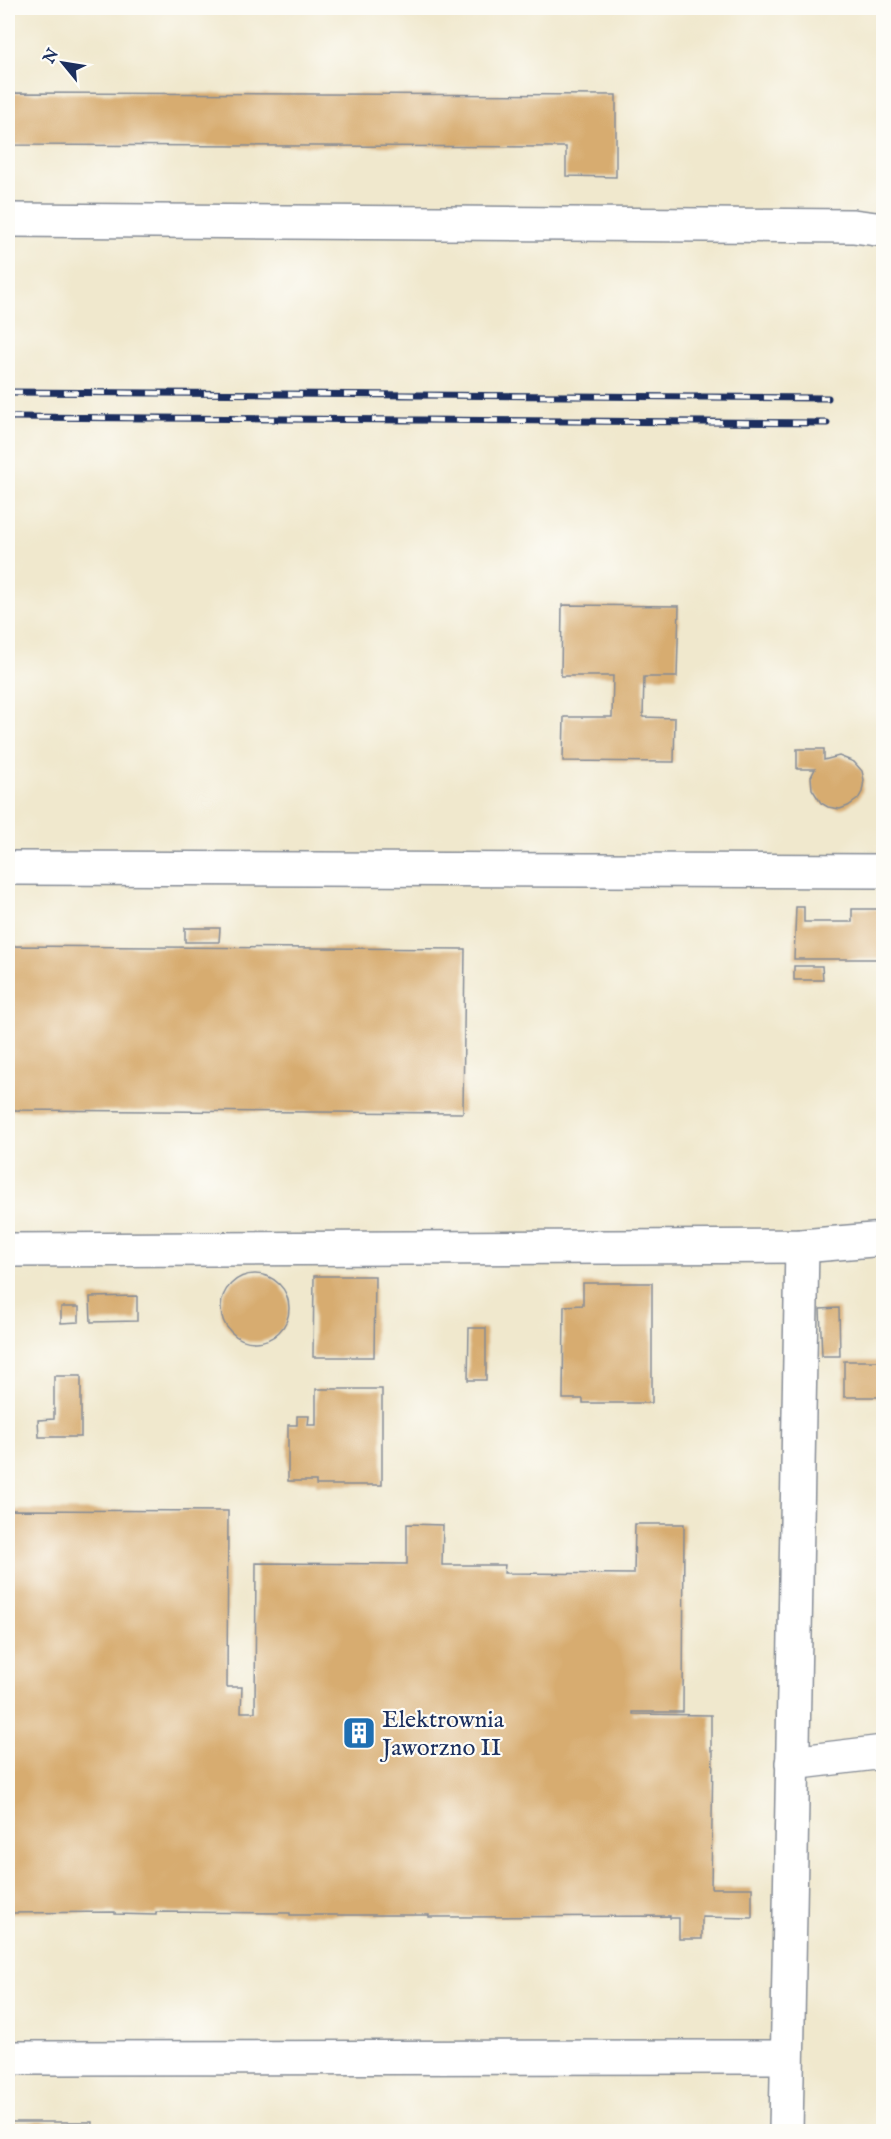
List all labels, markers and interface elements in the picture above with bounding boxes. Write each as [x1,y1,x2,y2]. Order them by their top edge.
north arrow [33,33,93,93]
text: N [39,45,64,68]
place label: Elektrownia Jaworzno II [379,1705,505,1764]
building icon: Elektrownia Jaworzno II [341,1715,377,1751]

